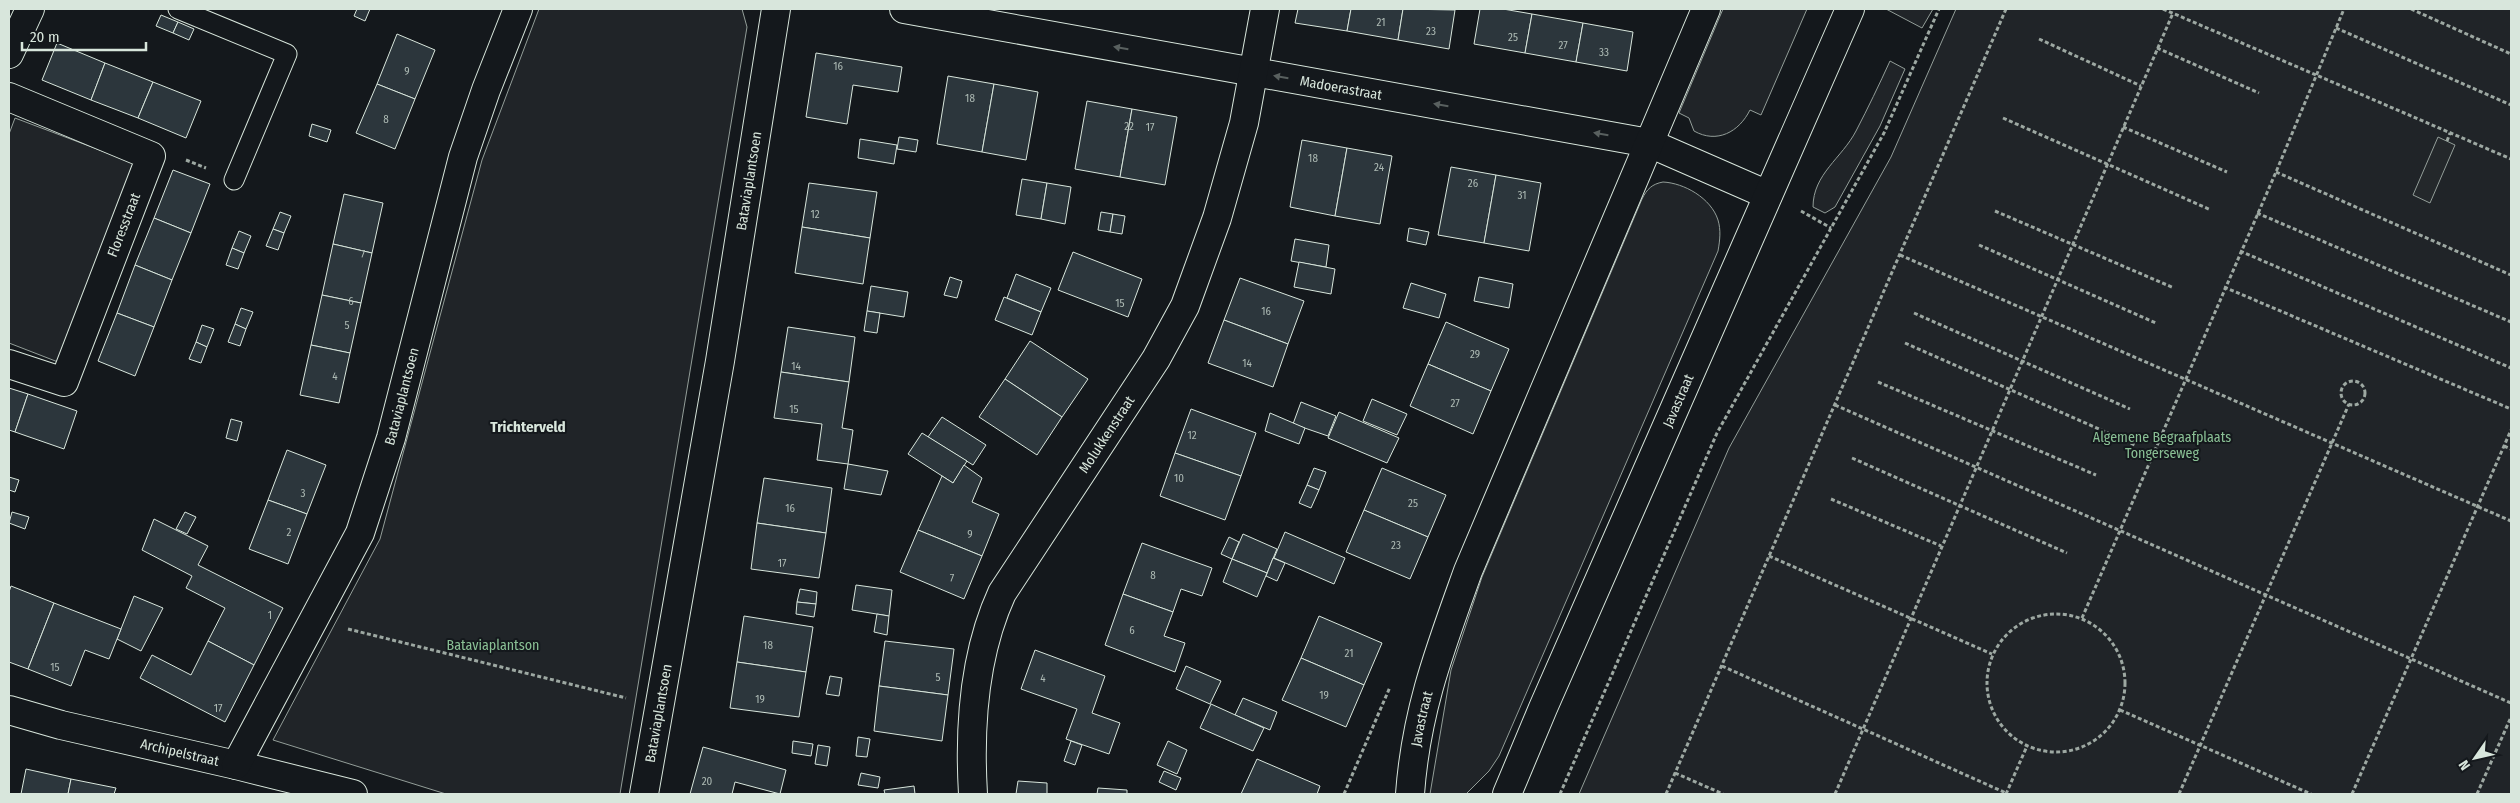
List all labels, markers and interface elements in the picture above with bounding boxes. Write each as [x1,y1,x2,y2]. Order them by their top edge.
house number: 21 [1377,16,1385,29]
scale bar [22,20,146,52]
house number: 23 [1426,25,1436,38]
text: 20 m [30,28,60,46]
house number: 25 [1508,31,1518,44]
house number: 27 [1558,39,1568,52]
one-way arrow [1112,43,1128,51]
house number: 33 [1599,46,1609,59]
house number: 16 [833,60,843,73]
house number: 9 [404,65,410,78]
one-way arrow [1272,72,1288,80]
street label: Madoerastraat [1299,72,1384,103]
house number: 18 [965,92,975,105]
one-way arrow [1432,101,1448,109]
house number: 8 [383,113,389,126]
house number: 22 [1124,120,1134,133]
house number: 17 [1146,121,1155,134]
street label: Bataviaplantsoen [732,130,765,232]
one-way arrow [1592,130,1608,138]
house number: 18 [1308,152,1318,165]
house number: 24 [1374,161,1385,174]
house number: 26 [1468,177,1479,190]
house number: 31 [1518,189,1527,202]
street label: Floresstraat [104,190,144,260]
house number: 12 [810,208,820,221]
house number: 7 [361,248,366,261]
house number: 6 [348,295,354,308]
house number: 15 [1115,297,1125,310]
house number: 16 [1261,305,1271,318]
house number: 5 [344,319,350,332]
street label: Bataviaplantsoen [381,346,422,447]
house number: 29 [1470,348,1480,361]
house number: 14 [1242,357,1252,370]
house number: 14 [791,360,801,373]
house number: 4 [332,370,338,383]
street label: Javastraat [1659,371,1697,430]
street label: Molukkenstraat [1075,392,1138,476]
house number: 27 [1450,397,1460,410]
house number: 15 [789,403,799,416]
district label: Trichterveld [490,418,566,436]
house number: 12 [1187,429,1197,442]
park label: Algemene Begraafplaats Tongerseweg [2093,429,2231,462]
house number: 10 [1174,472,1184,485]
house number: 3 [301,487,306,500]
house number: 25 [1408,497,1418,510]
house number: 16 [785,502,795,515]
house number: 2 [287,526,292,539]
house number: 9 [967,528,973,541]
house number: 23 [1391,539,1401,552]
house number: 17 [778,557,787,570]
house number: 8 [1150,569,1156,582]
house number: 7 [950,572,955,585]
house number: 1 [268,609,272,622]
house number: 6 [1129,624,1135,637]
park label: Bataviaplantson [447,637,539,654]
house number: 18 [763,639,773,652]
house number: 21 [1345,647,1353,660]
house number: 15 [50,661,60,674]
street label: Bataviaplantsoen [641,663,675,764]
house number: 5 [935,671,941,684]
house number: 4 [1040,672,1046,685]
house number: 19 [1319,689,1329,702]
street label: Javastraat [1407,689,1436,748]
house number: 19 [755,693,765,706]
house number: 17 [214,702,223,715]
north arrow [2450,733,2500,783]
street label: Archipelstraat [139,735,221,769]
text: N [2455,757,2474,773]
house number: 20 [702,775,713,788]

